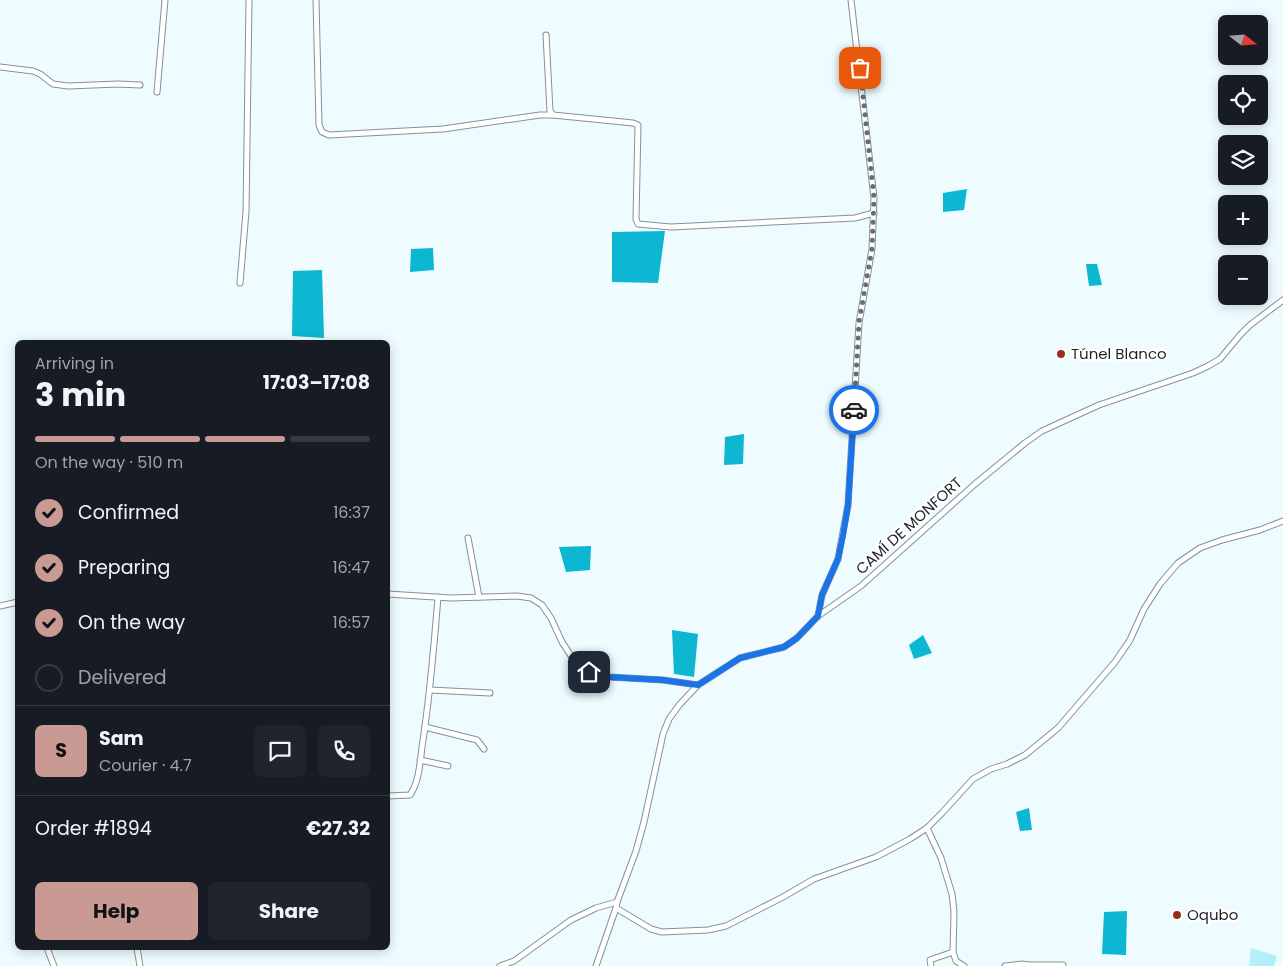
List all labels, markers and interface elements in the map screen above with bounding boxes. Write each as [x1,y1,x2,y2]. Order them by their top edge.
north arrow [1218,15,1268,65]
map controls [1218,15,1268,305]
pin [839,47,881,89]
icon: bag [846,54,874,82]
button: locate [1218,75,1268,125]
button: layers [1218,135,1268,185]
button: + [1218,195,1268,245]
button: − [1218,255,1268,305]
place label: Túnel Blanco [1071,343,1167,364]
marker: Túnel Blanco [1055,348,1067,360]
text: Arriving in [35,352,114,375]
text: 17:03–17:08 [263,369,370,396]
text: 3 min [35,372,126,417]
courier [829,385,879,435]
icon: car [840,396,868,424]
text: On the way · 510 m [35,451,183,474]
street label: CAMÍ DE MONFORT [851,472,966,579]
icon: check [35,499,63,527]
text: Confirmed [78,499,179,526]
text: 16:37 [333,501,370,524]
icon: check [35,554,63,582]
text: Preparing [78,554,170,581]
text: 16:47 [333,556,370,579]
icon: check [35,609,63,637]
text: On the way [78,609,185,636]
text: 16:57 [333,611,370,634]
pin [568,651,610,693]
icon: home [575,658,603,686]
text: Delivered [78,664,167,691]
text: Sam [99,725,144,752]
button: chat [254,725,306,777]
button: phone [318,725,370,777]
text: S [55,737,67,764]
text: Courier · 4.7 [99,754,192,777]
text: Order #1894 [35,815,152,842]
text: €27.32 [306,815,370,842]
button: Help [35,882,198,940]
button: Share [208,882,370,940]
place label: Oqubo [1187,904,1238,925]
marker: Oqubo [1171,909,1183,921]

